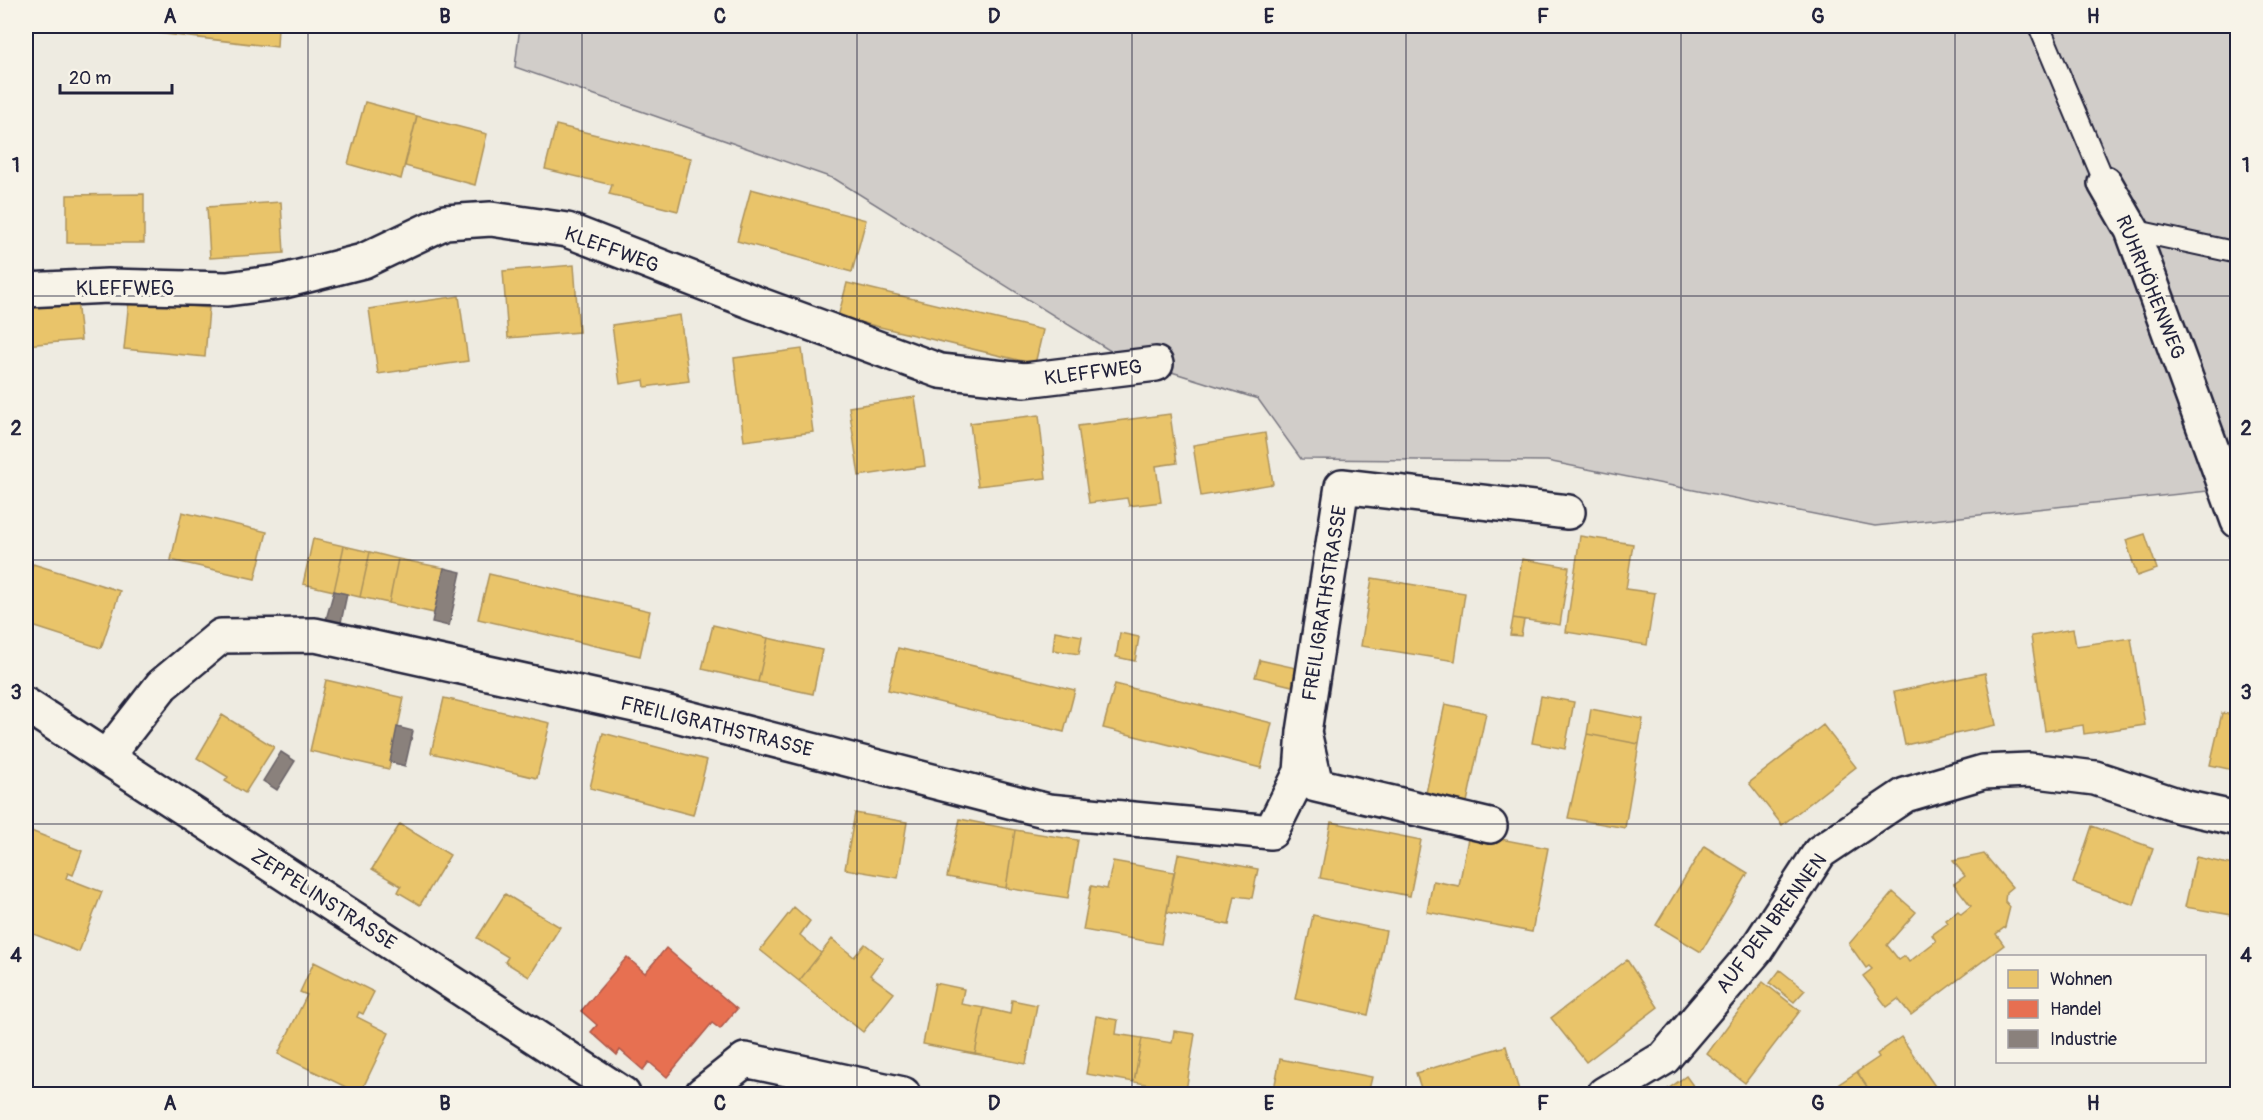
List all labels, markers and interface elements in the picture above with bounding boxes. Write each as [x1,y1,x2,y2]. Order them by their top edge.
text: A [164,4,177,29]
text: B [439,4,451,29]
text: C [714,4,726,29]
text: D [988,4,1001,29]
text: E [1264,4,1275,29]
text: F [1537,4,1549,29]
text: G [1811,4,1825,29]
text: H [2087,4,2100,29]
scale bar [60,57,172,95]
text: 20 m [69,67,111,90]
text: 1 [12,153,20,178]
text: 1 [2242,153,2250,178]
street label: RUHRHÖHENWEG [2110,212,2191,363]
street label: KLEFFWEG [561,221,662,278]
street label: KLEFFWEG [76,276,174,301]
street label: KLEFFWEG [1043,354,1143,391]
text: 2 [10,416,22,441]
text: 2 [2240,416,2252,441]
street label: FREILIGRATHSTRASSE [1297,504,1352,703]
text: 3 [10,680,22,705]
text: 3 [2240,680,2252,705]
street label: FREILIGRATHSTRASSE [618,690,816,763]
street label: ZEPPELINSTRASSE [246,843,401,956]
street label: AUF DEN BRENNEN [1711,848,1832,998]
text: 4 [10,943,22,968]
text: 4 [2240,943,2252,968]
legend [1996,955,2206,1063]
text: Wohnen [2050,968,2112,991]
text: Handel [2050,998,2102,1021]
text: Industrie [2050,1028,2117,1051]
text: A [164,1091,177,1116]
text: B [439,1091,451,1116]
text: C [714,1091,726,1116]
text: D [988,1091,1001,1116]
text: E [1264,1091,1275,1116]
text: F [1537,1091,1549,1116]
text: G [1811,1091,1825,1116]
text: H [2087,1091,2100,1116]

